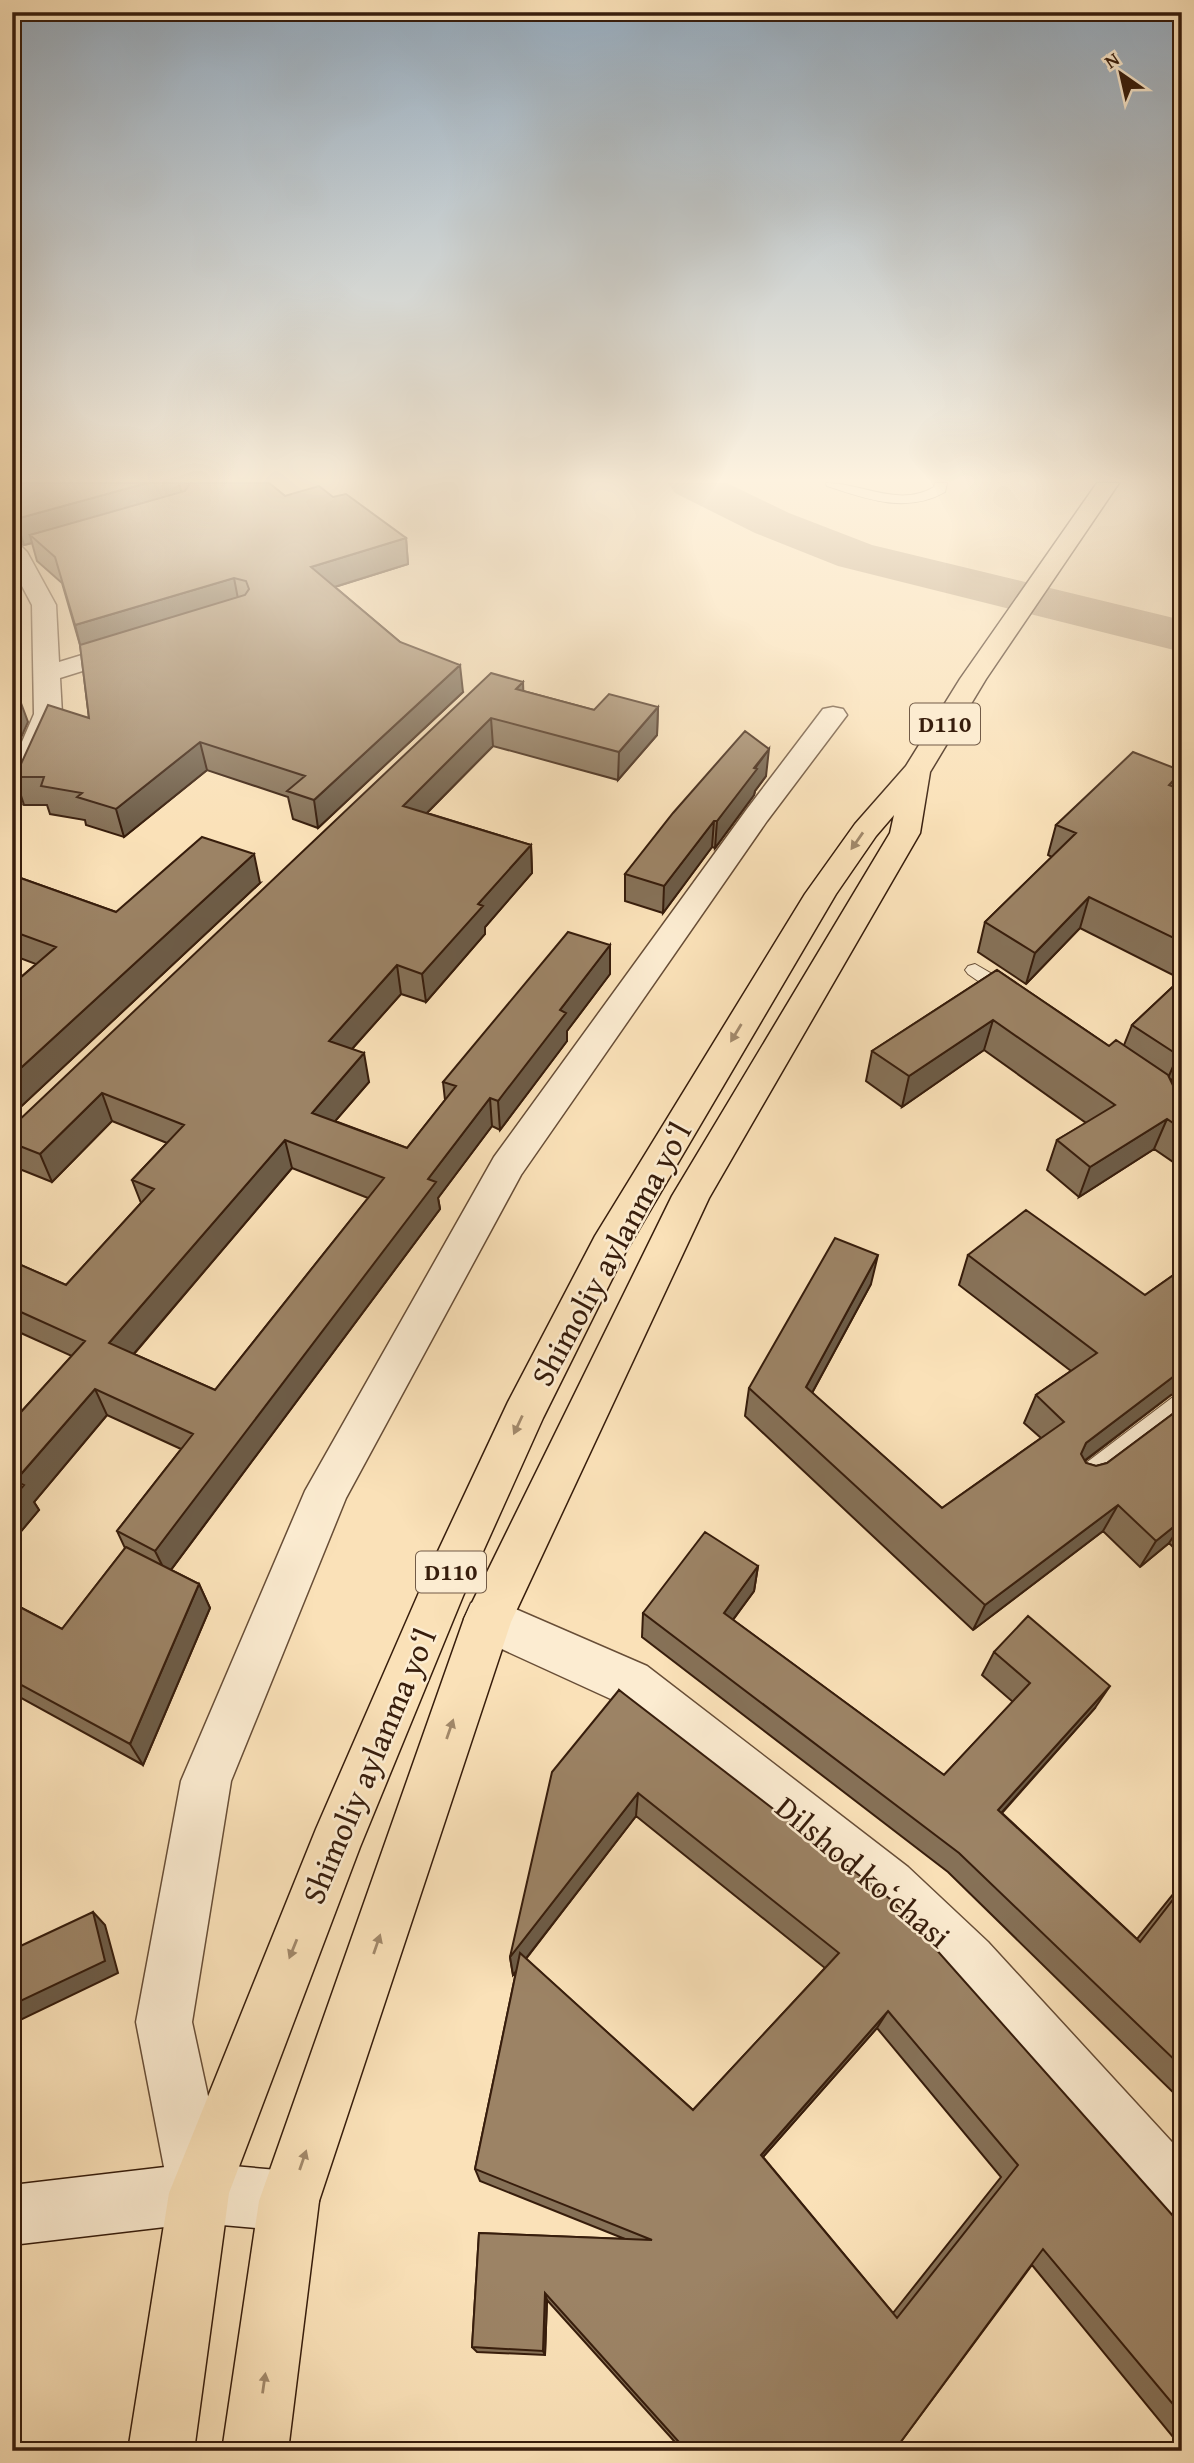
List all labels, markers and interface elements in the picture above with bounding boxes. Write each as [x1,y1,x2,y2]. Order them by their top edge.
north arrow [1086,38,1156,108]
text: N [1098,45,1125,75]
road number: D110 [910,704,980,744]
one-way arrow [850,832,864,850]
one-way arrow [729,1024,742,1043]
street label: Shimoliy aylanma yoʻl [518,1113,703,1394]
one-way arrow [512,1415,524,1435]
road number: D110 [416,1552,486,1592]
street label: Shimoliy aylanma yoʻl [289,1621,448,1911]
one-way arrow [445,1719,456,1740]
street label: Dilshod koʻchasi [765,1784,961,1959]
one-way arrow [372,1934,383,1955]
one-way arrow [288,1939,299,1960]
one-way arrow [298,2149,309,2170]
one-way arrow [259,2372,270,2394]

